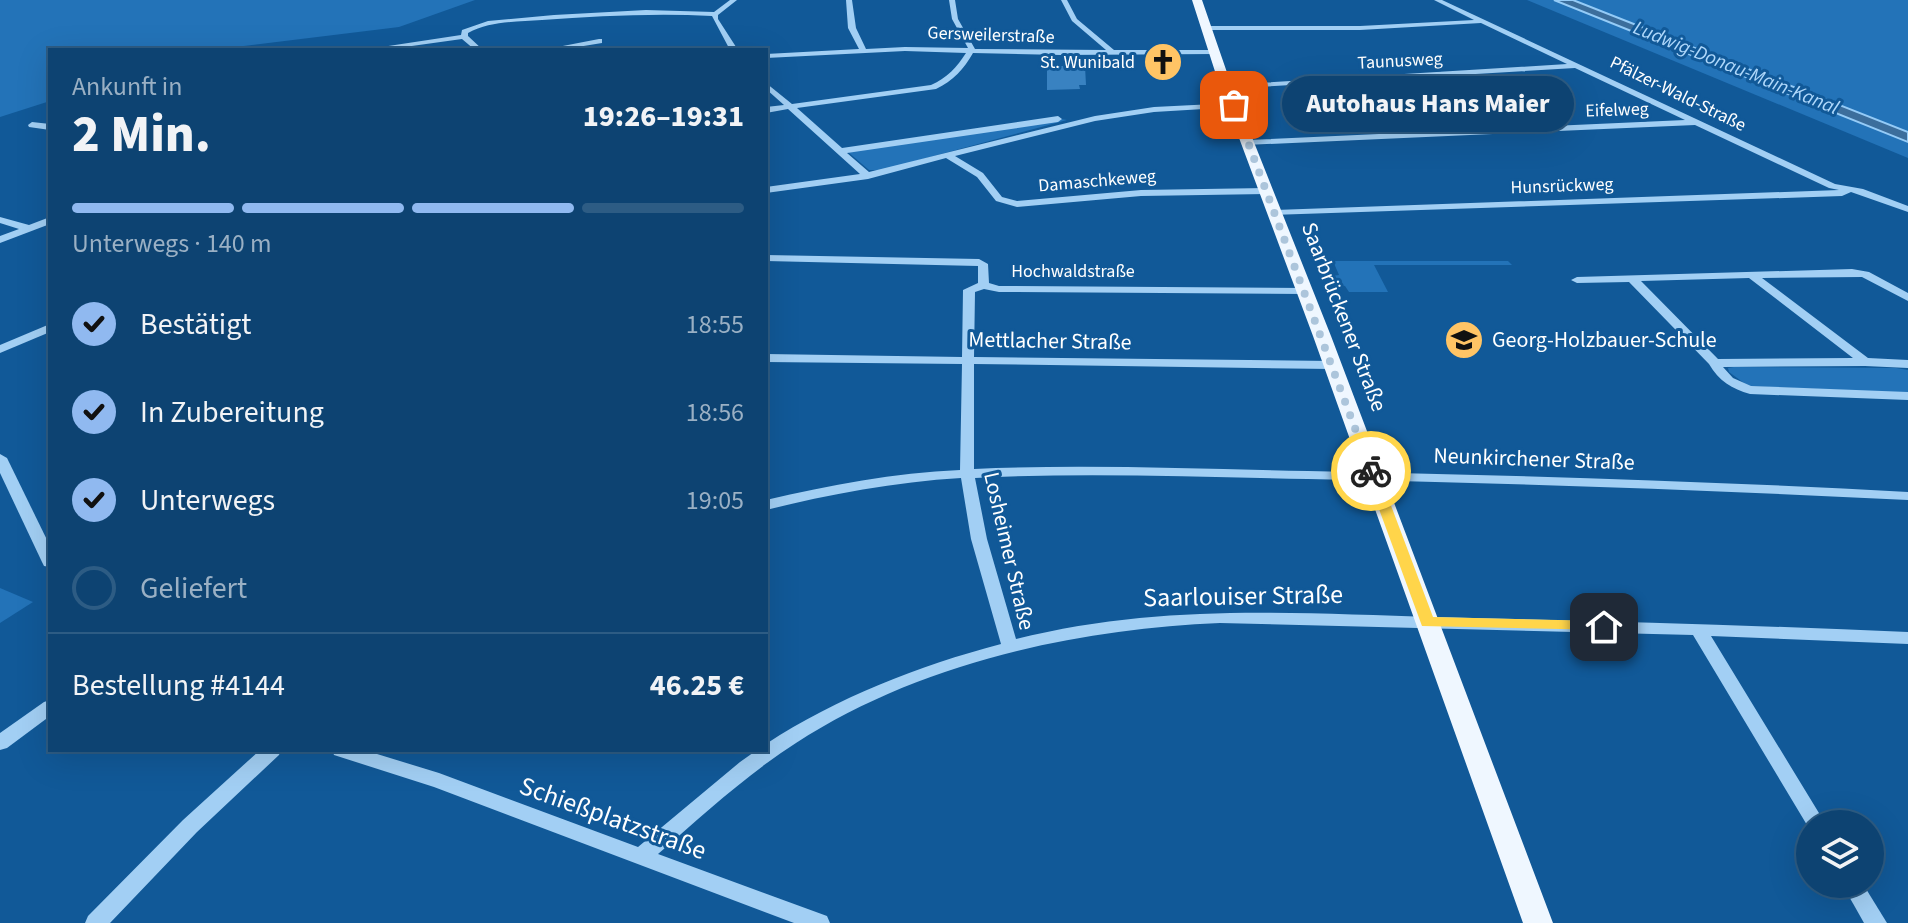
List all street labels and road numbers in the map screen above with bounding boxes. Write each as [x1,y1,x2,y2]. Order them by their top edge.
street label: Gersweilerstraße [927,20,1055,50]
street label: Taunusweg [1357,46,1443,76]
street label: Pfälzer-Wald-Straße [1606,50,1750,138]
street label: Eifelweg [1585,96,1649,124]
street label: Damaschkeweg [1037,163,1157,199]
street label: Hunsrückweg [1510,172,1614,200]
street label: Saarbrückener Straße [1293,218,1395,416]
street label: Hochwaldstraße [1011,259,1135,284]
street label: Mettlacher Straße [968,324,1132,358]
street label: Neunkirchener Straße [1433,439,1635,479]
street label: Losheimer Straße [975,469,1043,633]
street label: Saarlouiser Straße [1143,576,1343,616]
street label: Schießplatzstraße [514,767,712,869]

